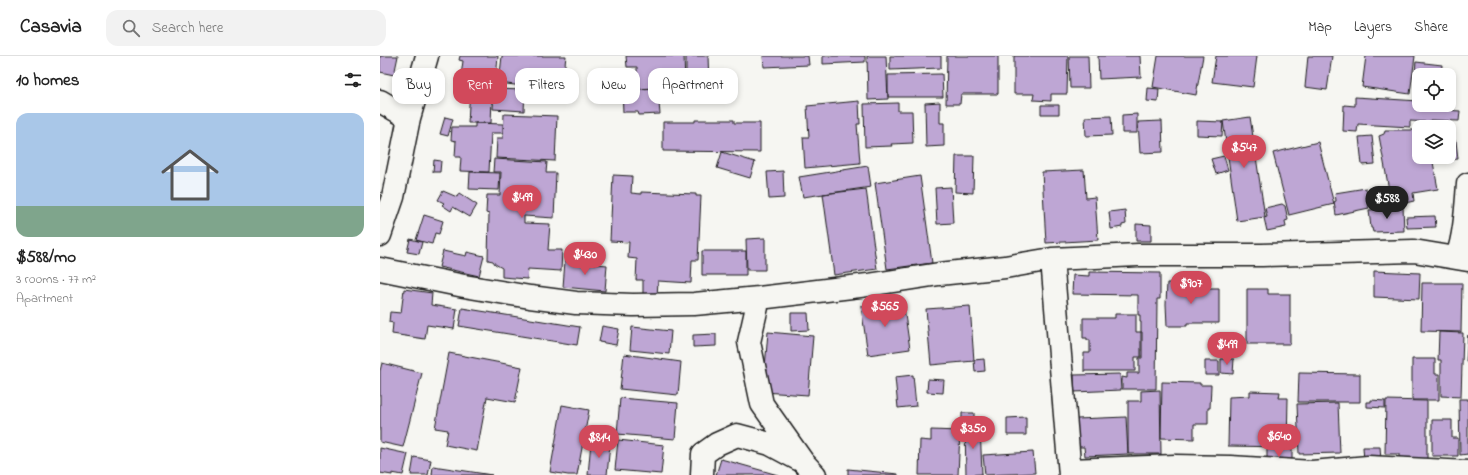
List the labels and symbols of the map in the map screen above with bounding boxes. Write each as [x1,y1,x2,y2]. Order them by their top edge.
pin: $547 [1220,135,1268,169]
pin: $499 [498,185,546,219]
pin: $588 [1363,186,1411,220]
pin: $430 [561,242,609,276]
pin: $907 [1167,271,1215,305]
pin: $565 [861,294,909,328]
pin: $499 [1203,332,1251,366]
pin: $350 [949,416,997,450]
pin: $640 [1255,424,1303,458]
pin: $814 [575,425,623,459]

